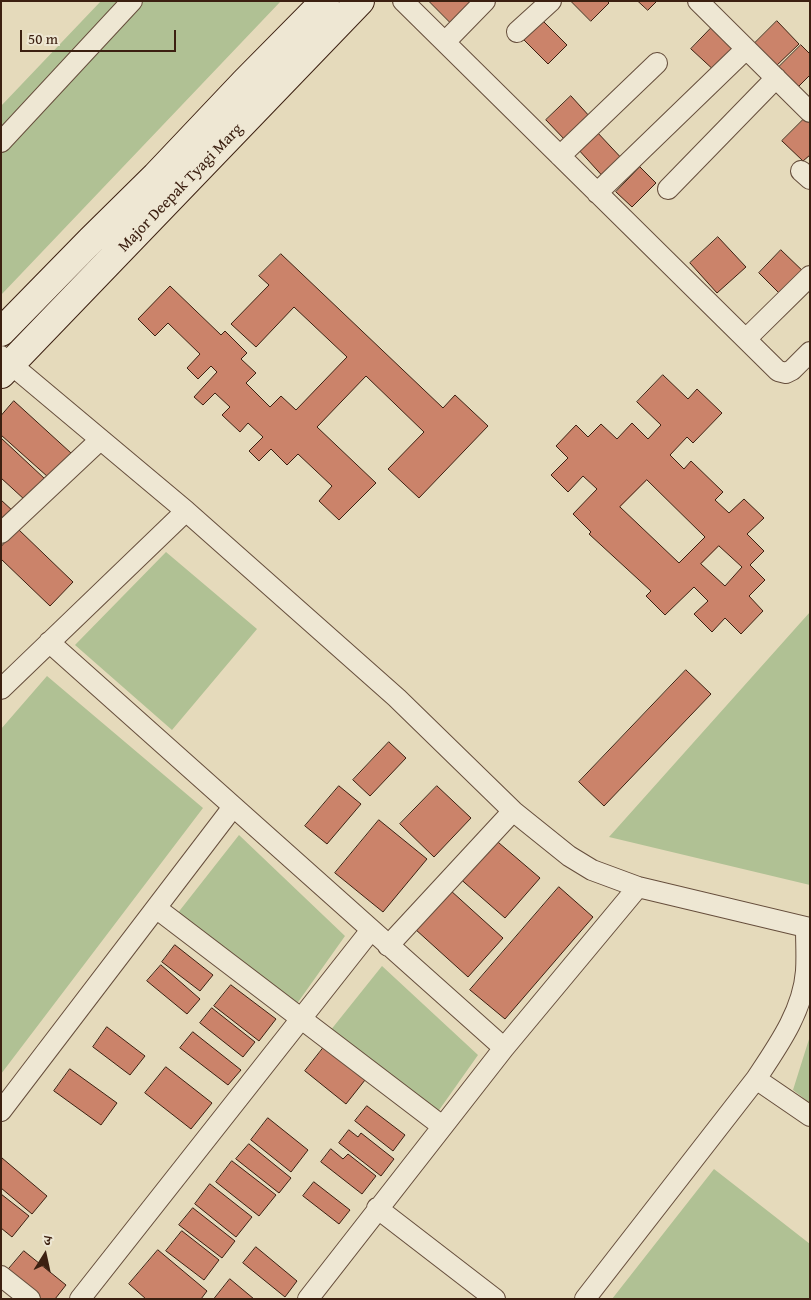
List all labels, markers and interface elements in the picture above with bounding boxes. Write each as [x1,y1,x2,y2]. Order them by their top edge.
scale bar [22,20,179,52]
text: 50 m [28,28,58,49]
street label: Major Deepak Tyagi Marg [115,120,247,256]
north arrow [20,1230,70,1280]
text: उ [42,1230,53,1251]

